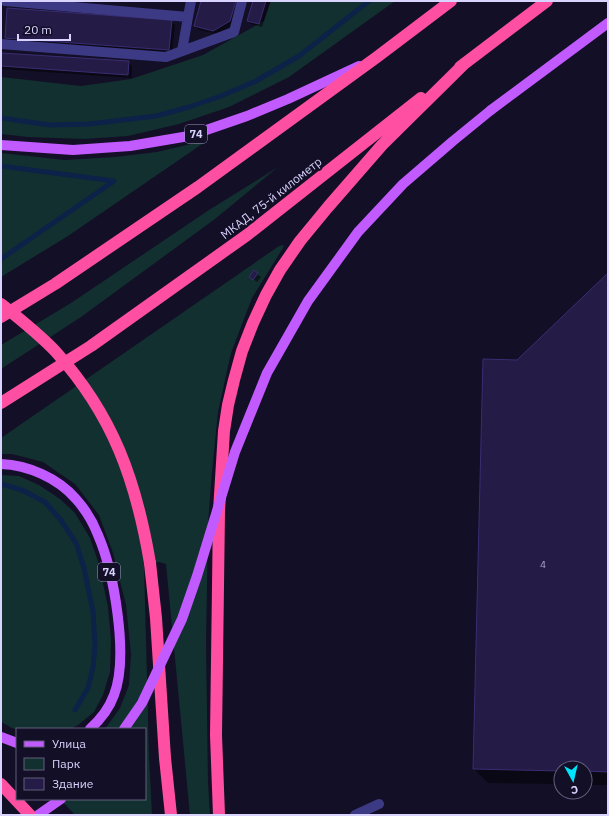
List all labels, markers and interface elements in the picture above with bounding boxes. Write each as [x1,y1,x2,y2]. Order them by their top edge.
scale bar [18,16,70,42]
text: 20 m [24,22,52,37]
road number: 74 [185,125,207,143]
street label: МКАД, 75-й километр [217,154,325,242]
house number: 4 [540,558,546,571]
road number: 74 [98,563,120,581]
legend [16,728,146,800]
text: Улица [52,736,86,751]
text: Парк [52,756,81,771]
north arrow [553,760,593,800]
text: Здание [52,776,94,791]
text: С [570,782,579,797]

